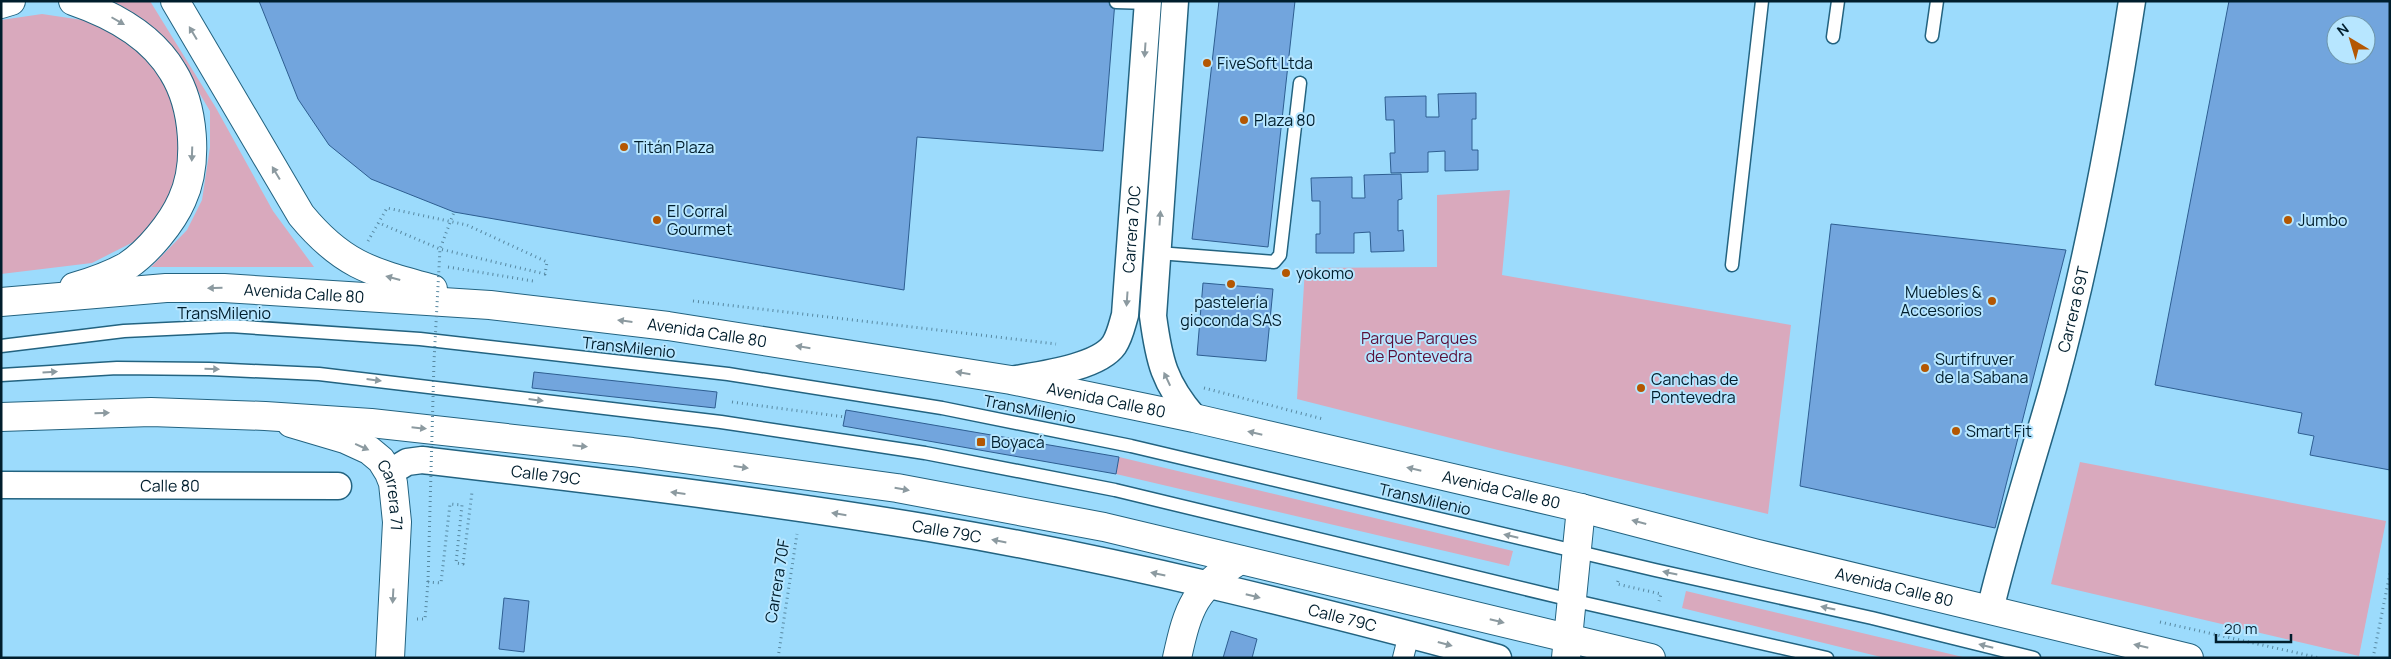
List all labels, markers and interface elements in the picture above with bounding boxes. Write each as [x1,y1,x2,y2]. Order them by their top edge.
north arrow [2326,15,2376,65]
one-way arrow [111,16,124,25]
text: N [2333,19,2353,40]
one-way arrow [189,26,198,39]
one-way arrow [1140,42,1148,58]
place label: FiveSoft Ltda [1217,52,1313,74]
marker: FiveSoft Ltda [1201,57,1213,69]
place label: Plaza 80 [1254,109,1315,131]
marker: Plaza 80 [1238,114,1250,126]
place label: Titán Plaza [634,136,714,158]
marker: Titán Plaza [618,141,630,153]
one-way arrow [187,147,195,163]
one-way arrow [272,166,281,179]
street label: Carrera 70C [1117,184,1145,274]
place label: El Corral Gourmet [667,200,732,240]
place label: Jumbo [2298,209,2347,231]
one-way arrow [1156,210,1164,226]
marker: El Corral Gourmet [651,214,663,226]
marker: Jumbo [2282,214,2294,226]
place label: yokomo [1296,262,1354,284]
street label: Carrera 69T [2052,264,2094,355]
marker: yokomo [1280,267,1292,279]
one-way arrow [385,274,400,282]
street label: Avenida Calle 80 [243,278,365,308]
marker: pastelería gioconda SAS [1225,278,1237,290]
place label: Muebles & Accesorios [1900,281,1983,321]
one-way arrow [206,284,222,292]
one-way arrow [1122,291,1130,307]
place label: pastelería gioconda SAS [1180,291,1282,331]
marker: Muebles & Accesorios [1986,295,1998,307]
street label: TransMilenio [177,302,271,324]
street label: Avenida Calle 80 [646,313,768,352]
one-way arrow [616,317,632,325]
park label: Parque Parques de Pontevedra [1361,327,1477,367]
street label: TransMilenio [581,331,677,363]
one-way arrow [794,343,810,351]
place label: Surtifruver de la Sabana [1935,348,2028,388]
marker: Surtifruver de la Sabana [1919,362,1931,374]
one-way arrow [205,365,221,373]
one-way arrow [42,368,58,376]
one-way arrow [955,368,971,376]
place label: Canchas de Pontevedra [1651,368,1738,408]
one-way arrow [1163,371,1171,386]
one-way arrow [367,376,383,384]
street label: Avenida Calle 80 [1045,377,1168,423]
marker: Canchas de Pontevedra [1635,382,1647,394]
street label: TransMilenio [982,389,1078,429]
one-way arrow [528,396,544,404]
one-way arrow [95,409,111,417]
place label: Smart Fit [1966,420,2032,442]
one-way arrow [411,424,427,432]
marker: Smart Fit [1950,425,1962,437]
one-way arrow [1248,429,1263,437]
place label: Boyacá [991,431,1045,453]
marker: Boyacá [975,436,987,448]
one-way arrow [572,442,588,450]
one-way arrow [355,443,369,451]
street label: Carrera 71 [372,455,408,531]
street label: Calle 79C [510,460,582,490]
one-way arrow [734,463,750,471]
one-way arrow [1406,465,1421,473]
street label: Avenida Calle 80 [1440,465,1563,514]
street label: Calle 80 [140,474,200,497]
street label: TransMilenio [1377,478,1473,520]
one-way arrow [894,486,910,494]
one-way arrow [670,488,686,496]
one-way arrow [831,510,847,518]
street label: Calle 79C [911,514,983,548]
one-way arrow [1632,518,1647,526]
one-way arrow [1504,532,1519,540]
one-way arrow [992,537,1007,545]
street label: Carrera 70F [760,538,794,624]
street label: Avenida Calle 80 [1833,562,1956,612]
one-way arrow [1661,569,1677,577]
one-way arrow [1151,570,1166,578]
one-way arrow [389,588,397,604]
one-way arrow [1246,592,1261,600]
street label: Calle 79C [1306,598,1379,637]
one-way arrow [1821,604,1836,612]
scale bar [2216,612,2291,644]
one-way arrow [1490,617,1505,625]
text: 20 m [2224,618,2257,639]
one-way arrow [1438,640,1453,648]
one-way arrow [1979,642,1994,650]
one-way arrow [2134,642,2149,650]

